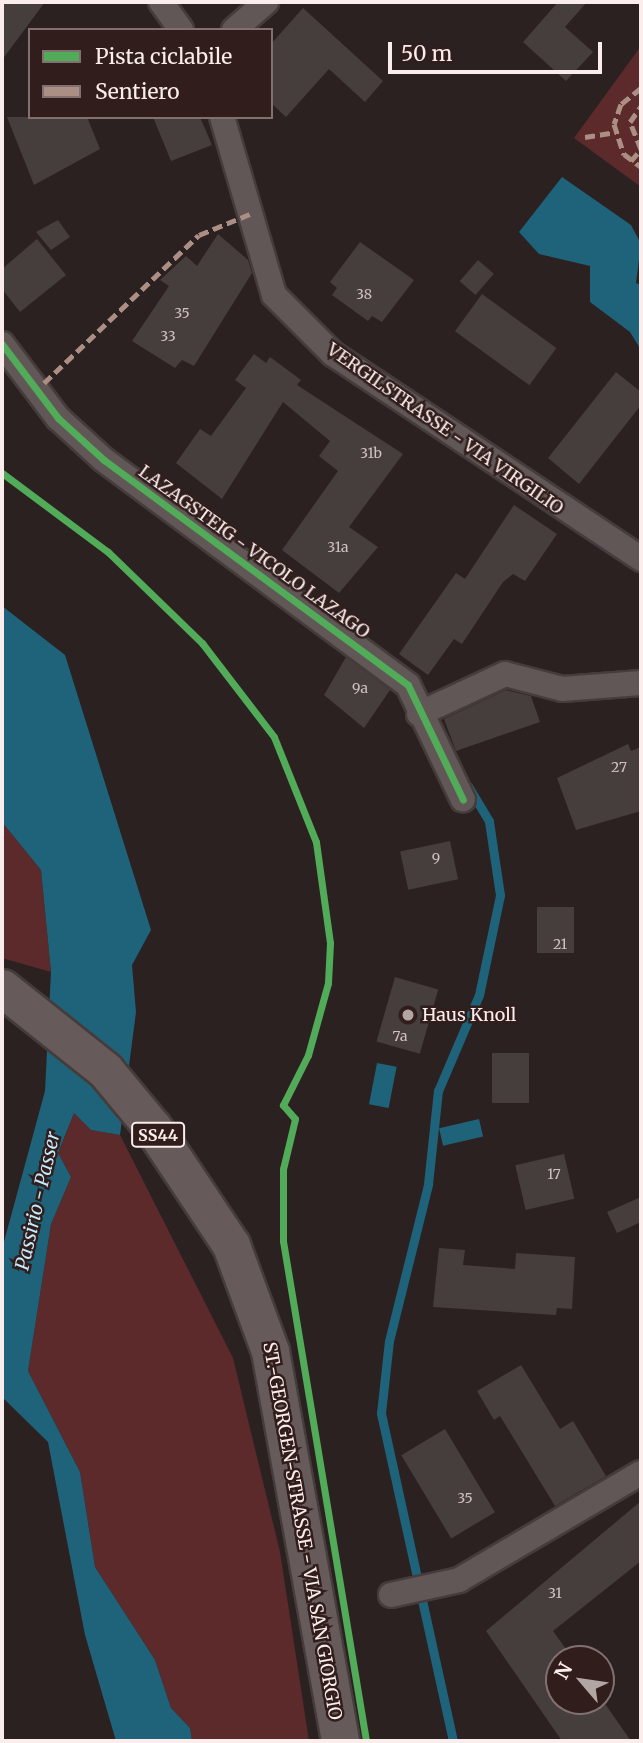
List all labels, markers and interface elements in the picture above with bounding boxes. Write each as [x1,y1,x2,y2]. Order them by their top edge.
legend [28,28,273,119]
scale bar [391,28,604,72]
text: 50 m [401,40,452,67]
text: Pista ciclabile [95,43,232,70]
text: Sentiero [95,78,179,105]
house number: 38 [356,286,372,302]
house number: 35 [174,305,190,321]
house number: 33 [160,328,176,344]
street label: VERGILSTRASSE - VIA VIRGILIO [323,339,567,519]
house number: 31b [360,445,382,461]
street label: LAZAGSTEIG - VICOLO LAZAGO [134,461,374,643]
house number: 31a [327,539,349,555]
house number: 9a [352,680,368,696]
house number: 27 [611,759,627,775]
house number: 9 [432,850,440,866]
house number: 21 [553,936,567,952]
place label: Haus Knoll [422,1004,516,1026]
marker: Haus Knoll [400,1007,416,1023]
house number: 7a [393,1028,407,1044]
road number: SS44 [130,1122,186,1148]
water label: Passirio - Passer [11,1130,65,1272]
house number: 17 [547,1166,561,1182]
street label: ST.-GEORGEN-STRASSE - VIA SAN GIORGIO [258,1340,346,1722]
house number: 35 [457,1490,473,1506]
house number: 31 [548,1585,562,1601]
north arrow [545,1645,615,1715]
text: N [549,1658,578,1683]

